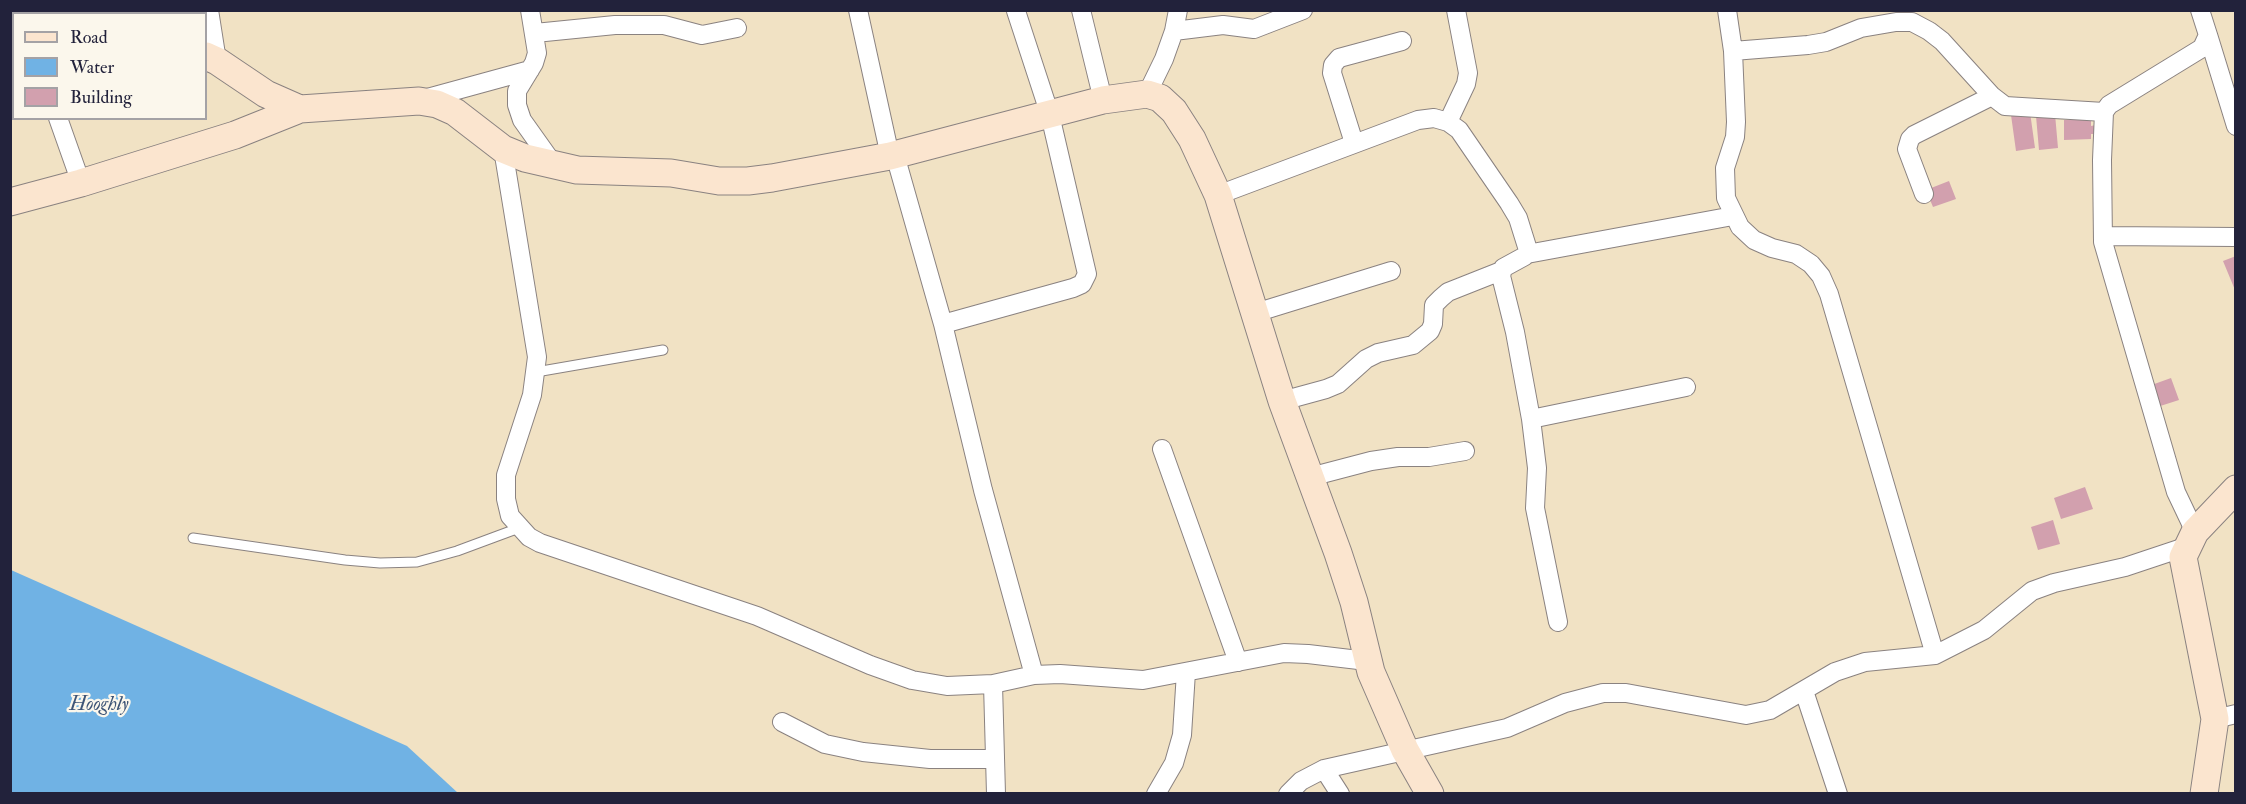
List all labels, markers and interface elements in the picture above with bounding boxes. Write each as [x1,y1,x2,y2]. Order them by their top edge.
legend [12,12,207,120]
text: Road [70,26,108,49]
text: Water [70,56,114,79]
text: Building [70,86,132,109]
water label: Hooghly [70,694,128,718]

